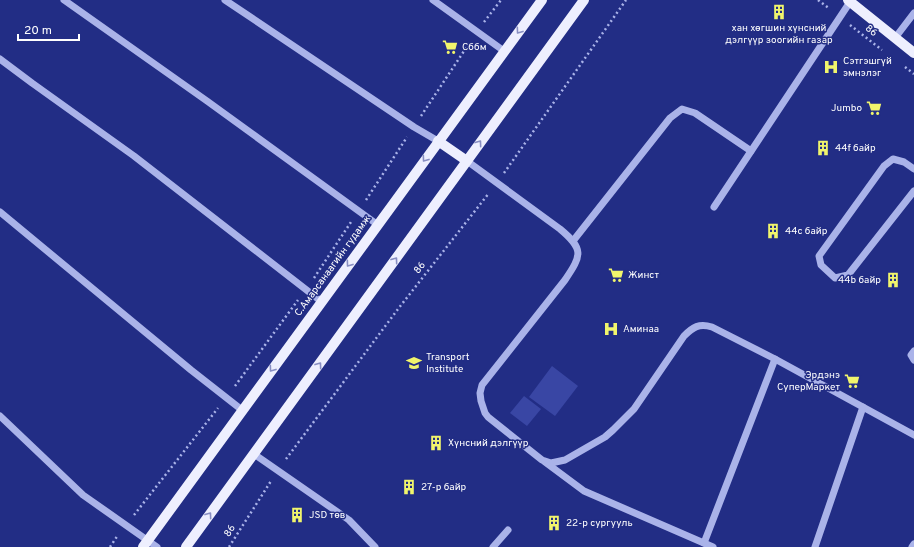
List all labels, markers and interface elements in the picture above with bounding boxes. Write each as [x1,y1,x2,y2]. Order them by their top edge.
building icon: хан хөгшин хүнсний дэлгүүр зоогийн газар [770,3,788,21]
scale bar [18,16,79,42]
place label: хан хөгшин хүнсний дэлгүүр зоогийн газар [725,22,833,47]
street label: 86 [862,22,880,40]
text: 20 m [24,23,52,39]
one-way arrow [517,27,524,34]
supermarket icon: Сббм [441,38,459,56]
place label: Сббм [462,41,486,54]
place label: Сэтгэшгүй эмнэлэг [843,55,892,80]
hospital icon: Сэтгэшгүй эмнэлэг [822,58,840,76]
supermarket icon: Jumbo [865,99,883,117]
place label: Jumbo [831,102,862,115]
building icon: 44f байр [814,139,832,157]
one-way arrow [474,140,482,147]
place label: 44f байр [835,142,876,155]
one-way arrow [422,155,430,162]
street label: С.Амарсанаагийн гудамж [292,213,374,319]
building icon: 44c байр [764,222,782,240]
place label: 44c байр [785,225,828,238]
one-way arrow [390,257,397,264]
street label: 86 [411,259,429,277]
one-way arrow [347,260,354,267]
supermarket icon: Жинст [607,266,625,284]
place label: Жинст [628,269,659,282]
building icon: 44b байр [884,271,902,289]
place label: 44b байр [838,274,881,287]
hospital icon: Аминаа [602,320,620,338]
place label: Аминаа [623,323,659,336]
place label: Transport Institute [426,351,470,376]
school or university icon: Transport Institute [405,354,423,372]
one-way arrow [314,362,321,369]
one-way arrow [270,365,277,372]
place label: Эрдэнэ СуперМаркет [777,369,840,394]
supermarket icon: Эрдэнэ СуперМаркет [843,372,861,390]
building icon: Хүнсний дэлгүүр [427,434,445,452]
place label: Хүнсний дэлгүүр [448,437,529,450]
building icon: 27-р байр [400,478,418,496]
place label: 27-р байр [421,481,467,494]
building icon: JSD төв [288,506,306,524]
place label: JSD төв [309,509,345,522]
one-way arrow [204,513,211,520]
building icon: 22-р сургууль [545,514,563,532]
place label: 22-р сургууль [566,517,633,530]
street label: 86 [221,522,239,540]

